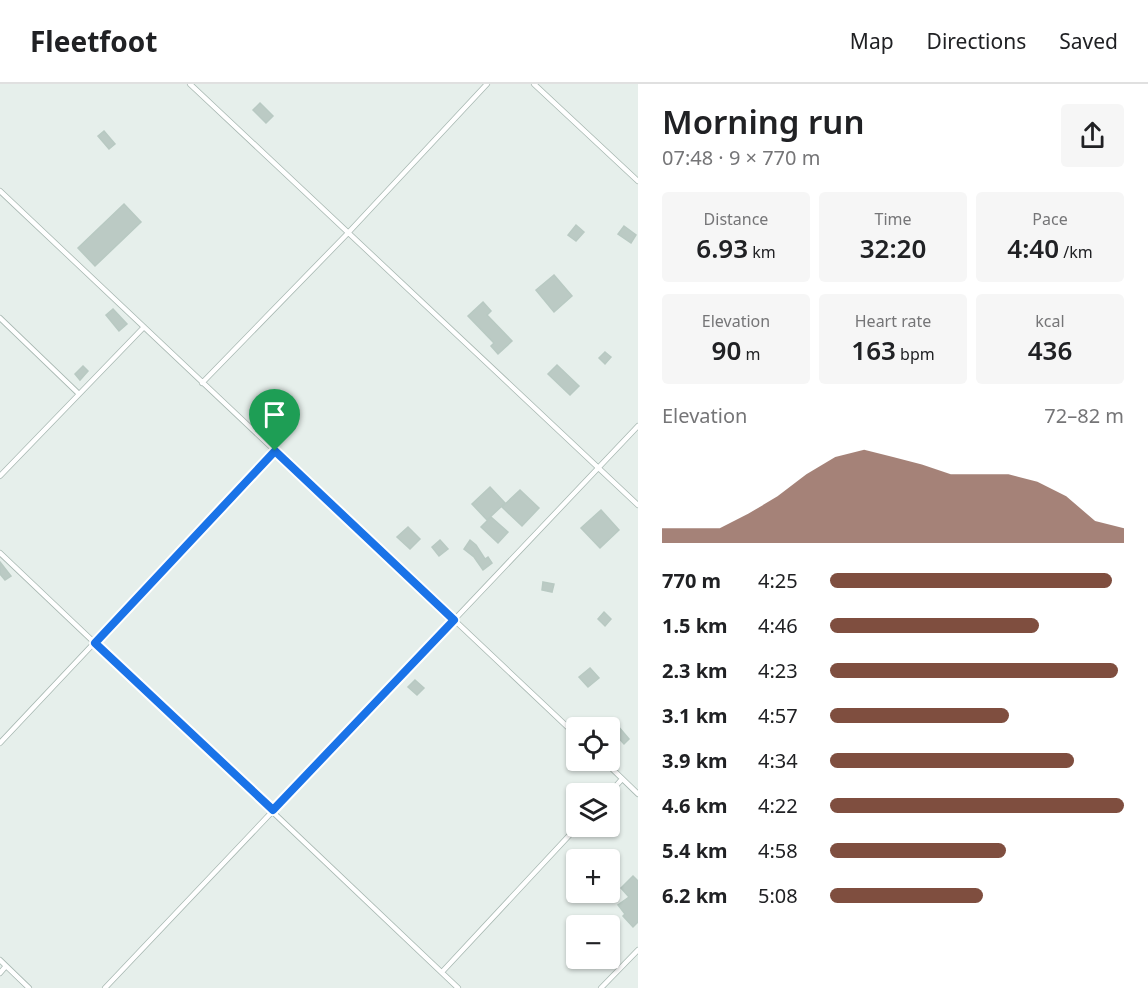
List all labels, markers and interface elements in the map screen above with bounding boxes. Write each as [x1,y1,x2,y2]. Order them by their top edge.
text: Fleetfoot [30,22,157,60]
text: Map [850,27,894,55]
text: Directions [927,27,1026,55]
text: Saved [1059,27,1118,55]
text: Morning run [662,99,864,144]
button: share [1061,104,1124,167]
text: 07:48 · 9 × 770 m [662,144,820,171]
text: Distance [704,208,768,230]
text: Time [874,208,912,230]
text: Pace [1032,208,1068,230]
text: 6.93 [696,230,748,266]
text: 32:20 [860,230,926,266]
text: 4:40 [1007,230,1059,266]
text: km [748,241,776,263]
text: /km [1059,241,1093,263]
text: Elevation [702,310,770,332]
text: Heart rate [855,310,931,332]
text: kcal [1035,310,1065,332]
text: 90 [712,332,741,368]
text: 163 [851,332,896,368]
text: 436 [1028,332,1072,368]
text: m [741,343,760,365]
text: bpm [896,343,935,365]
pin [249,389,300,451]
icon: arrive [258,398,291,431]
text: Elevation [662,402,747,429]
text: 72–82 m [1044,402,1124,429]
text: 770 m [662,567,721,594]
text: 4:25 [758,567,798,594]
text: 1.5 km [662,612,728,639]
text: 4:46 [758,612,798,639]
text: 2.3 km [662,657,728,684]
text: 4:23 [758,657,798,684]
text: 3.1 km [662,702,728,729]
text: 4:57 [758,702,798,729]
map controls [566,717,620,969]
button: locate [566,717,620,771]
text: 3.9 km [662,747,728,774]
text: 4:34 [758,747,798,774]
button: layers [566,783,620,837]
text: 4.6 km [662,792,728,819]
text: 4:22 [758,792,798,819]
text: 5.4 km [662,837,728,864]
text: 4:58 [758,837,798,864]
button: + [566,849,620,903]
text: 6.2 km [662,882,728,909]
text: 5:08 [758,882,798,909]
button: − [566,915,620,969]

